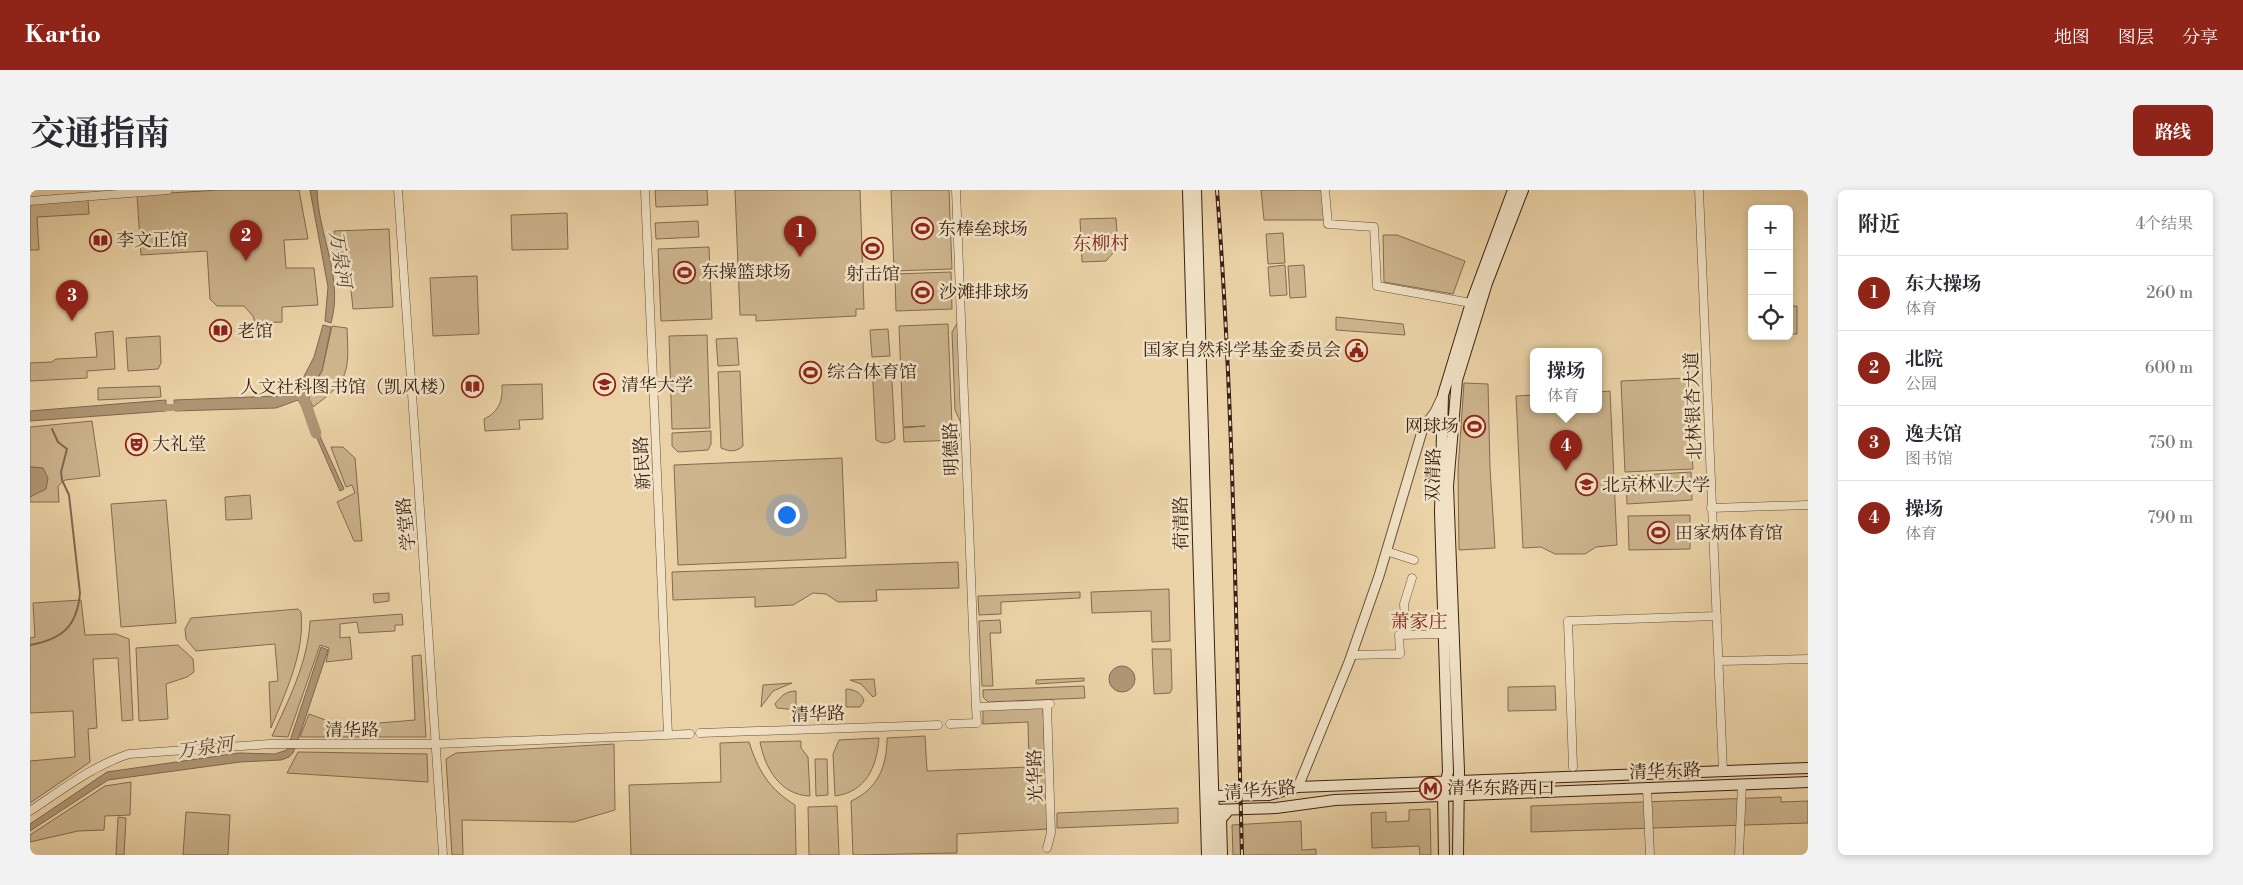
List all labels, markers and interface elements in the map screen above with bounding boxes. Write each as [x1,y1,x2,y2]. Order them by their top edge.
text: Kartio [25,20,101,50]
text: 地图 [2054,26,2090,49]
text: 图层 [2118,26,2154,49]
text: 分享 [2182,26,2218,49]
button: 路线 [2133,105,2213,156]
text: 交通指南 [30,113,170,156]
map controls [1748,205,1793,340]
button: + [1748,205,1793,250]
text: 附近 [1858,212,1900,238]
text: 4个结果 [2135,214,2193,234]
pin: 1 [784,216,816,257]
sports icon: 东棒垒球场 [910,217,934,241]
place label: 东棒垒球场 [938,218,1028,241]
pin: 2 [230,220,262,261]
library icon: 李文正馆 [88,228,112,252]
place label: 李文正馆 [116,229,188,252]
water label: 万泉河 [324,229,357,292]
district label: 东柳村 [1072,232,1130,256]
sports icon: 射击馆 [861,237,885,261]
button: − [1748,250,1793,295]
sports icon: 东操篮球场 [673,260,697,284]
place label: 东操篮球场 [701,261,791,284]
place label: 射击馆 [846,263,900,286]
text: 东大操场 [1905,272,1981,296]
pin: 3 [56,280,88,321]
sports icon: 沙滩排球场 [911,280,935,304]
place label: 沙滩排球场 [939,281,1029,304]
text: 1 [1870,283,1878,303]
text: 260 m [2146,283,2193,303]
button: locate [1748,295,1793,340]
text: 体育 [1905,299,1937,319]
library icon: 老馆 [209,319,233,343]
place label: 老馆 [237,320,273,343]
public building icon: 国家自然科学基金委员会 [1345,338,1369,362]
place label: 国家自然科学基金委员会 [1143,339,1341,362]
text: 北院 [1905,347,1943,371]
popup [1530,348,1602,413]
street label: 北林银杏大道 [1680,352,1707,460]
text: 2 [1869,358,1879,378]
text: 600 m [2145,358,2193,378]
text: 操场 [1547,359,1585,383]
sports icon: 综合体育馆 [799,360,823,384]
place label: 综合体育馆 [827,361,917,384]
school or university icon: 清华大学 [593,373,617,397]
place label: 清华大学 [621,374,693,397]
text: 公园 [1905,374,1937,394]
library icon: 人文社科图书馆（凯风楼） [460,375,484,399]
place label: 人文社科图书馆（凯风楼） [240,376,456,399]
text: 体育 [1547,386,1579,406]
sports icon: 网球场 [1463,414,1487,438]
place label: 网球场 [1405,415,1459,438]
street label: 明德路 [939,422,964,476]
text: 逸夫馆 [1905,422,1962,446]
pin: 4 [1550,430,1582,471]
theatre icon: 大礼堂 [124,432,148,456]
place label: 大礼堂 [152,433,206,456]
text: 3 [1869,433,1879,453]
text: 750 m [2149,433,2193,453]
street label: 新民路 [630,435,655,491]
street label: 双清路 [1422,448,1445,502]
text: 图书馆 [1905,449,1953,469]
school or university icon: 北京林业大学 [1574,473,1598,497]
place label: 北京林业大学 [1602,474,1710,497]
street label: 学堂路 [392,496,421,552]
street label: 荷清路 [1170,496,1193,550]
text: 操场 [1905,497,1943,521]
your location [774,502,800,528]
text: 4 [1869,508,1879,528]
text: 790 m [2148,508,2193,528]
sports icon: 田家炳体育馆 [1647,521,1671,545]
place label: 田家炳体育馆 [1675,522,1783,545]
text: 体育 [1905,524,1937,544]
district label: 萧家庄 [1390,610,1448,634]
street label: 清华路 [791,702,845,727]
street label: 清华路 [325,719,379,742]
water label: 万泉河 [175,732,238,764]
street label: 光华路 [1023,749,1048,803]
street label: 清华东路 [1629,759,1701,784]
street label: 清华东路 [1223,776,1297,805]
metro station icon: 清华东路西口 [1419,776,1443,800]
place label: 清华东路西口 [1447,777,1555,800]

